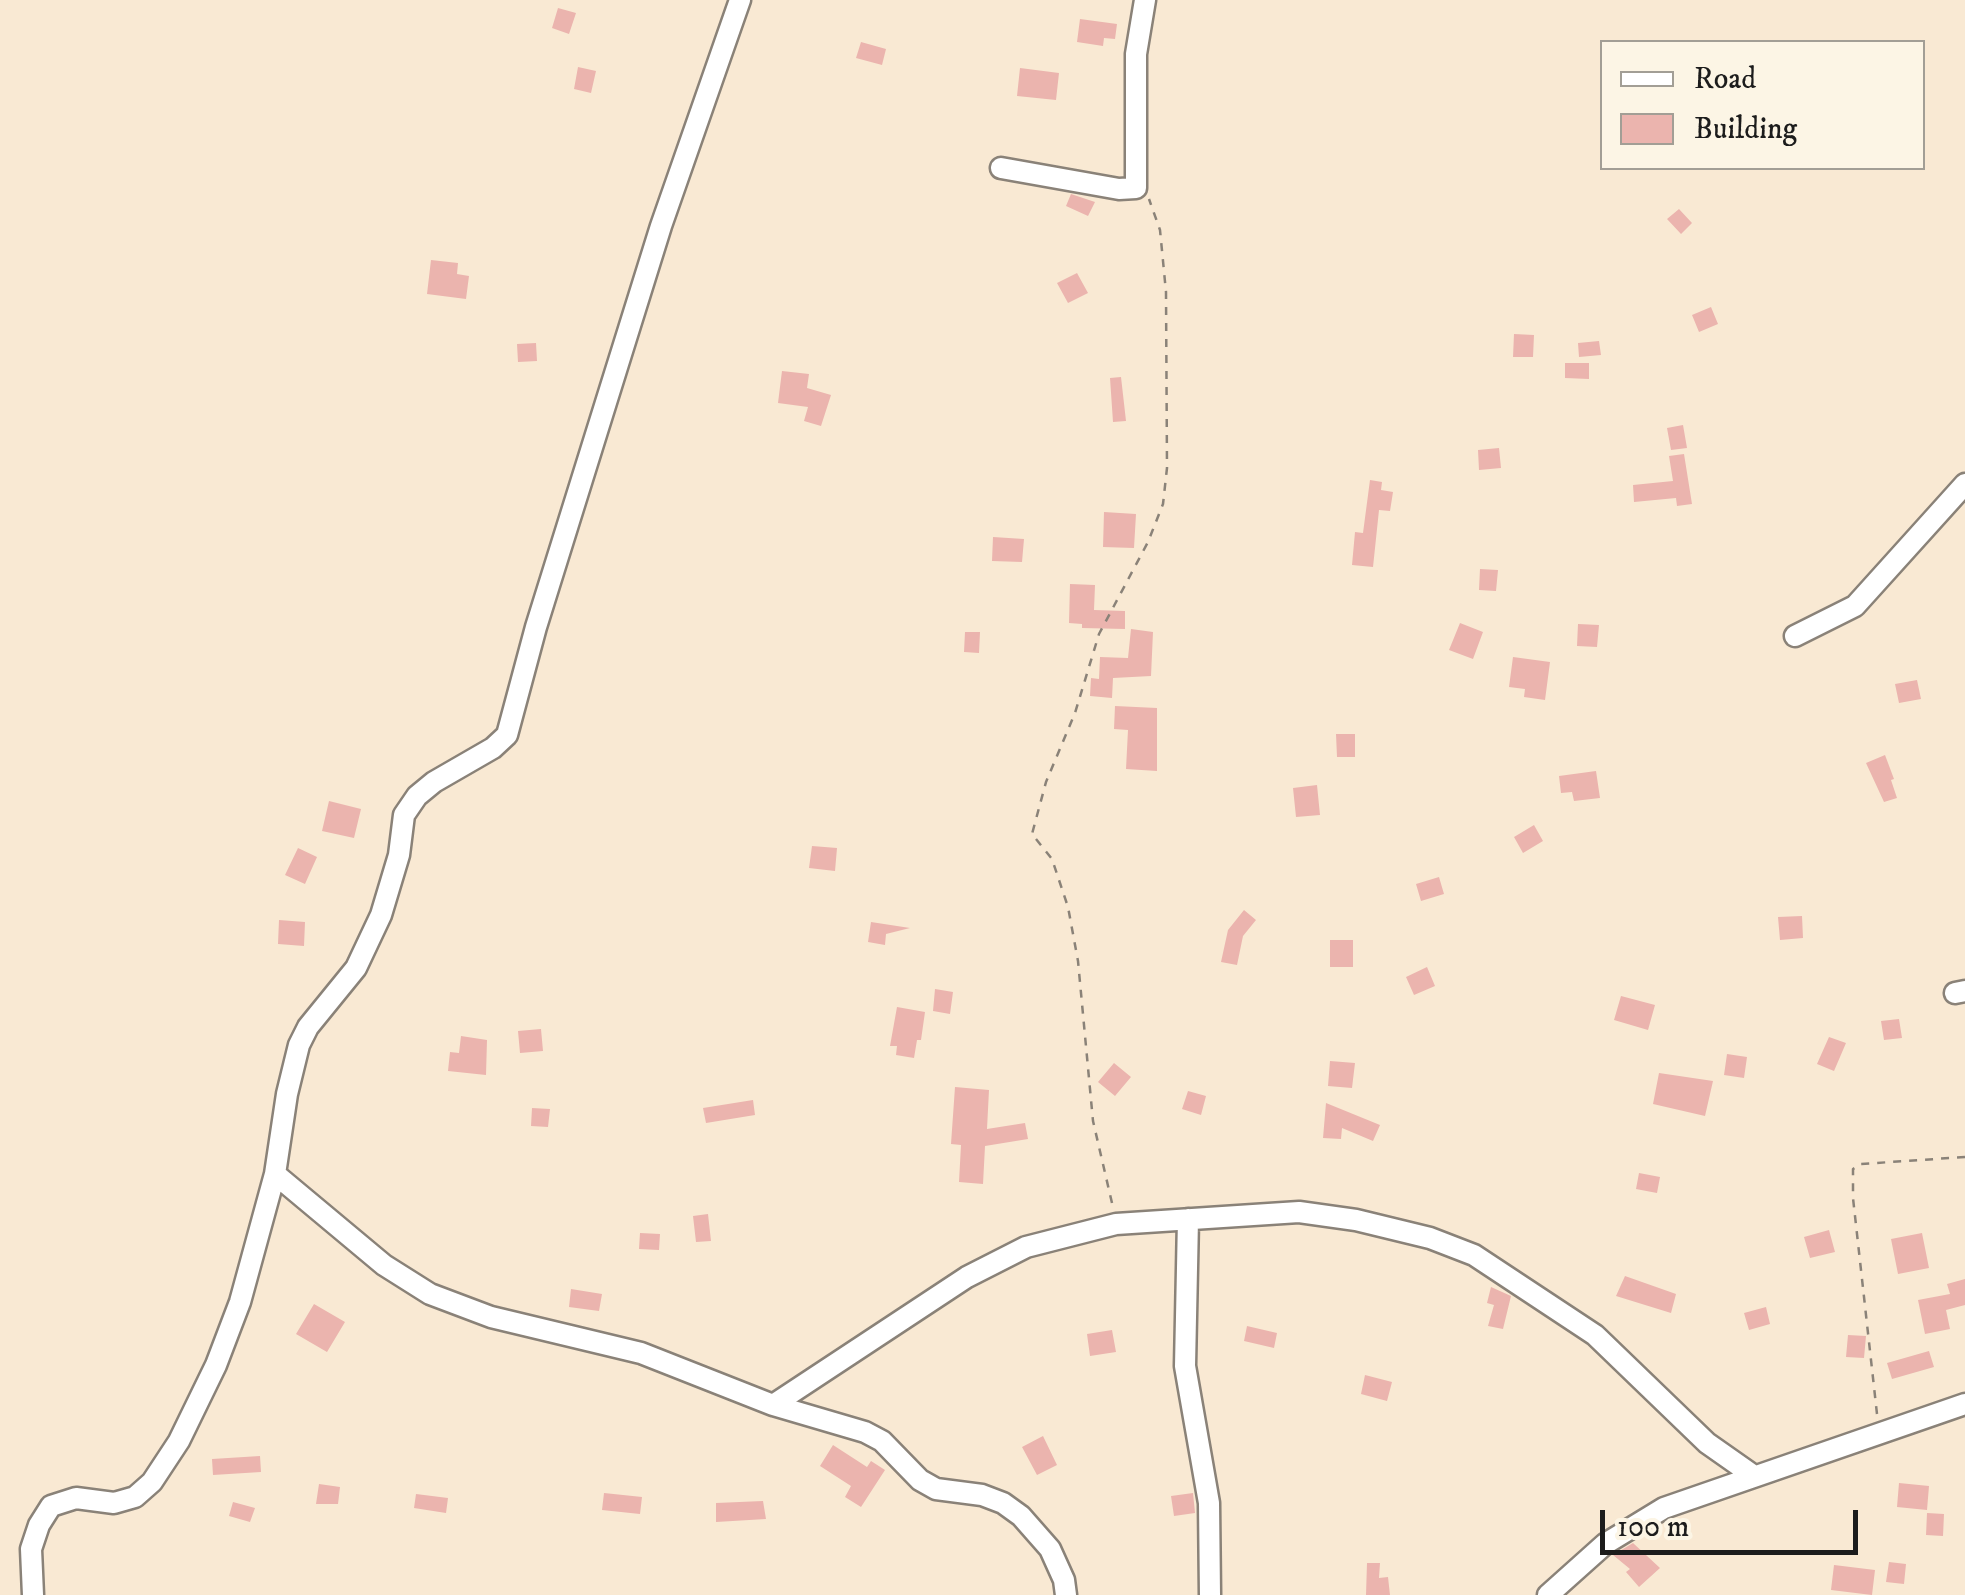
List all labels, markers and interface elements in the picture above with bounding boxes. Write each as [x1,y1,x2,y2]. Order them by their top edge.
legend [1600,40,1925,170]
text: Road [1694,61,1756,98]
text: Building [1694,111,1797,148]
scale bar [1605,1490,1862,1552]
text: 100 m [1617,1509,1689,1546]

